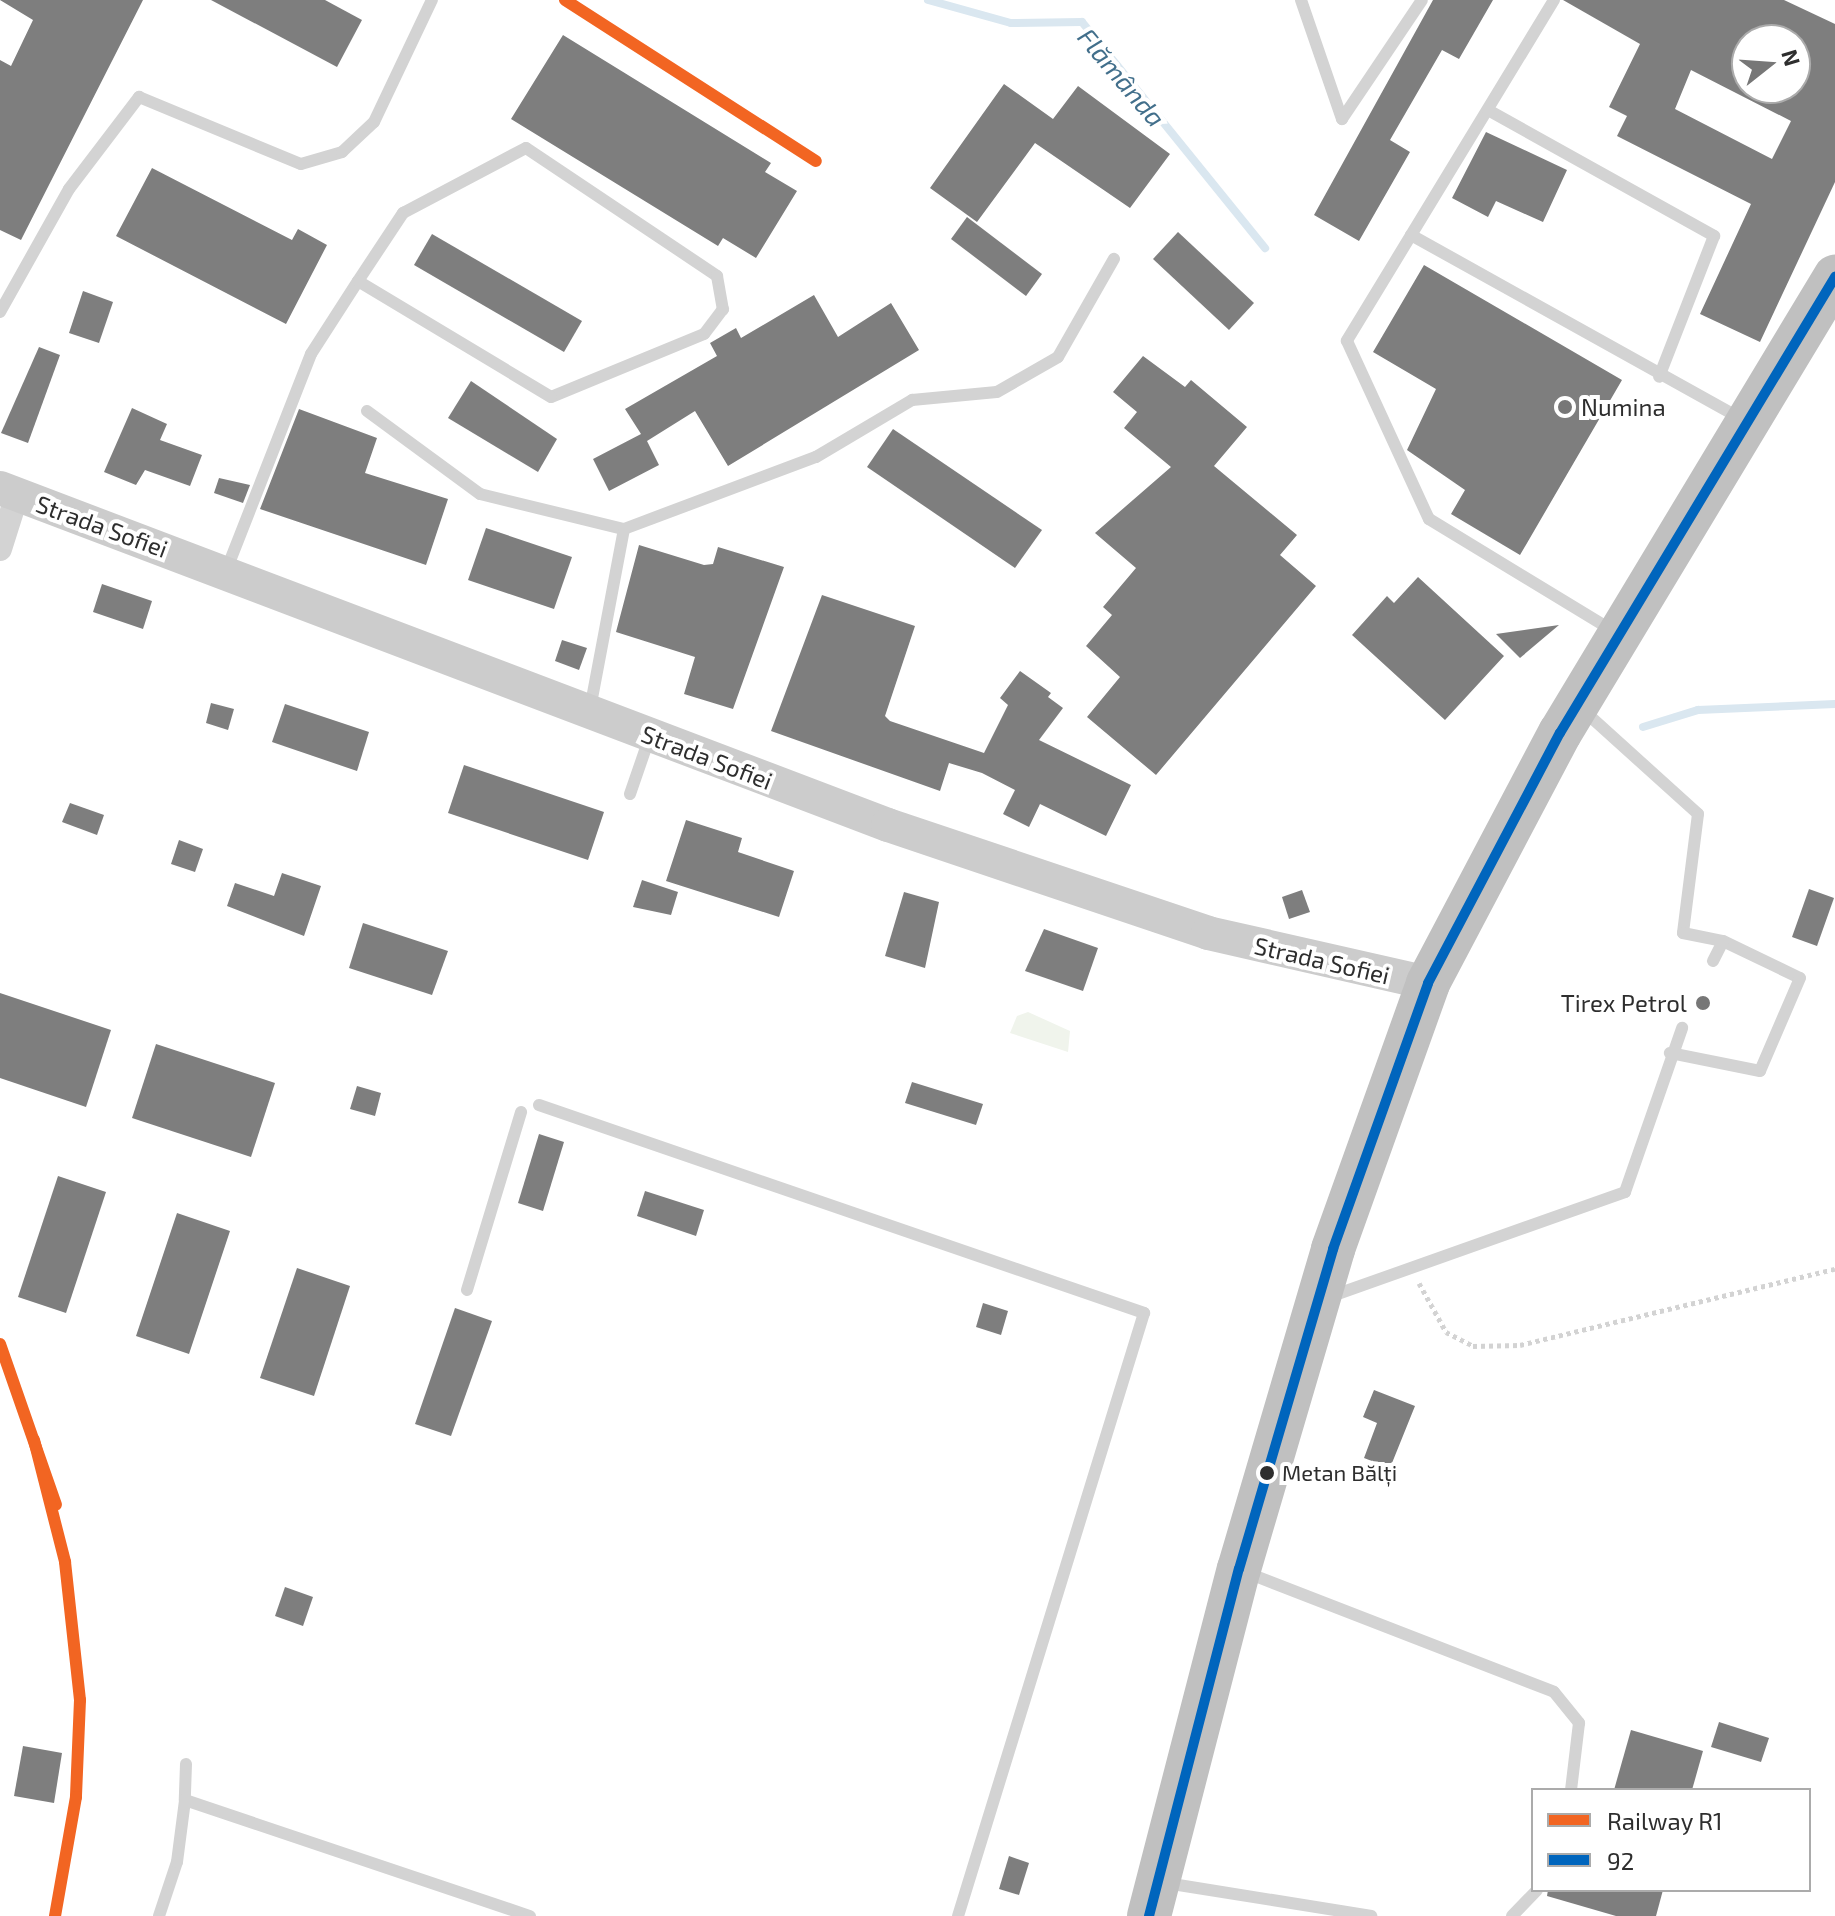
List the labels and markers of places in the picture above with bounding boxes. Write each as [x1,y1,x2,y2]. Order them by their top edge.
place label: Numina [1581,393,1666,421]
marker: Numina [1556,398,1574,416]
place label: Tirex Petrol [1561,989,1687,1017]
marker: Tirex Petrol [1694,994,1712,1012]
place label: Metan Bălți [1282,1460,1397,1486]
marker: Metan Bălți [1259,1465,1275,1481]

